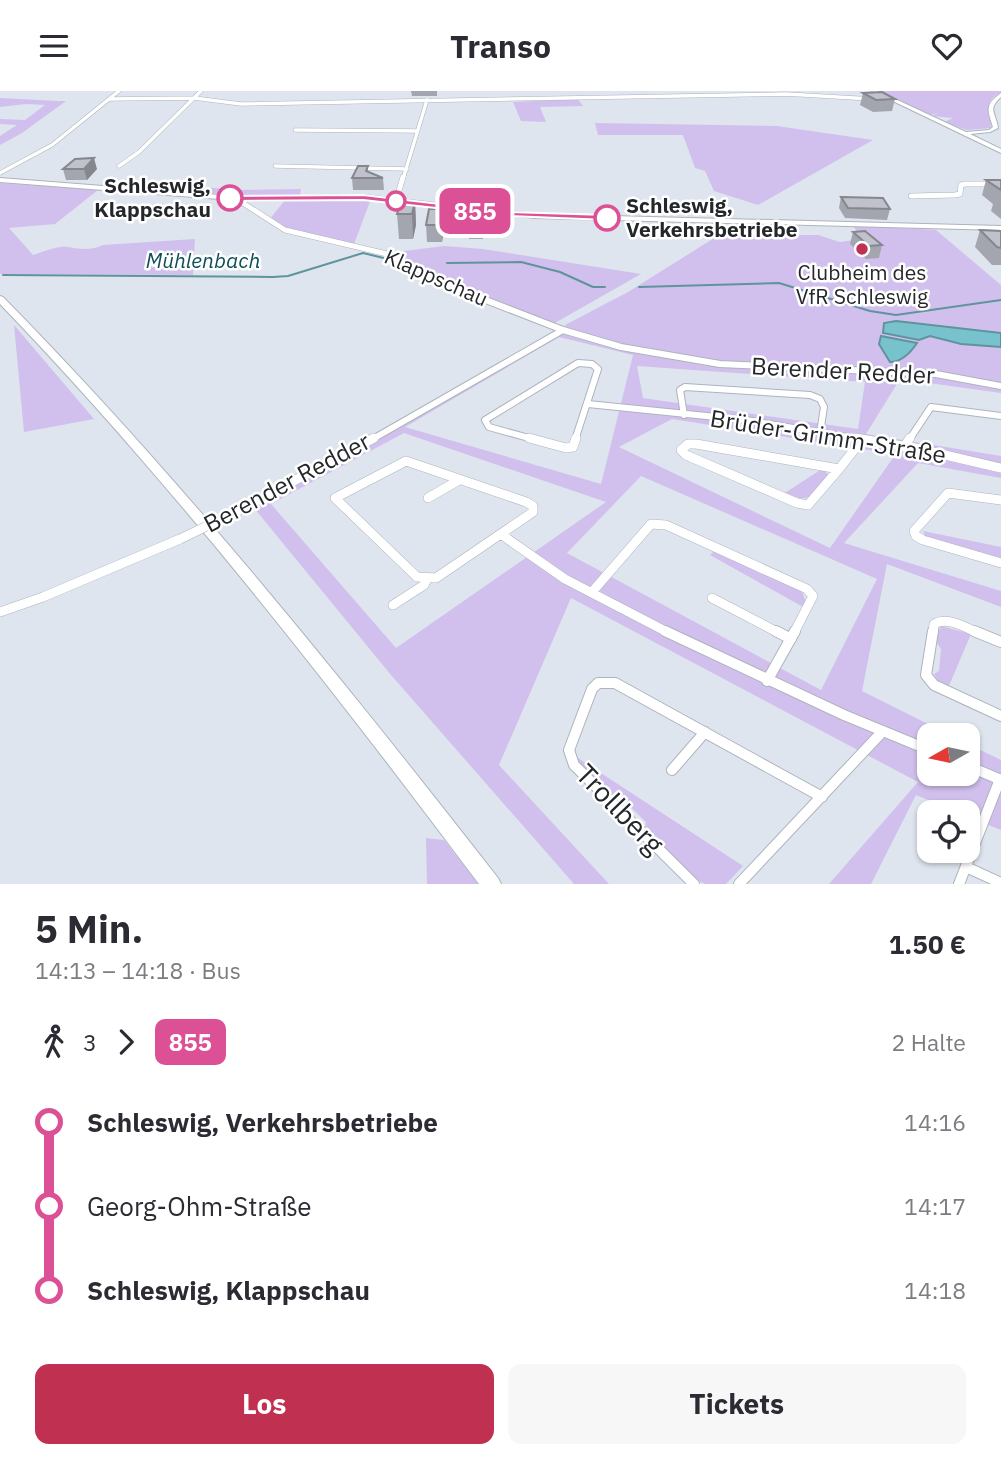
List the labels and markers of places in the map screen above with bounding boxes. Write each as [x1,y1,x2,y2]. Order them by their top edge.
place label: Schleswig, Klappschau [94,171,211,223]
marker: Schleswig, Klappschau [217,185,243,211]
unlabelled marker [386,191,406,211]
place label: Schleswig, Verkehrsbetriebe [626,191,798,243]
marker: Schleswig, Verkehrsbetriebe [594,205,620,231]
marker: Clubheim des VfR Schleswig [854,241,870,257]
place label: Clubheim des VfR Schleswig [796,258,928,310]

